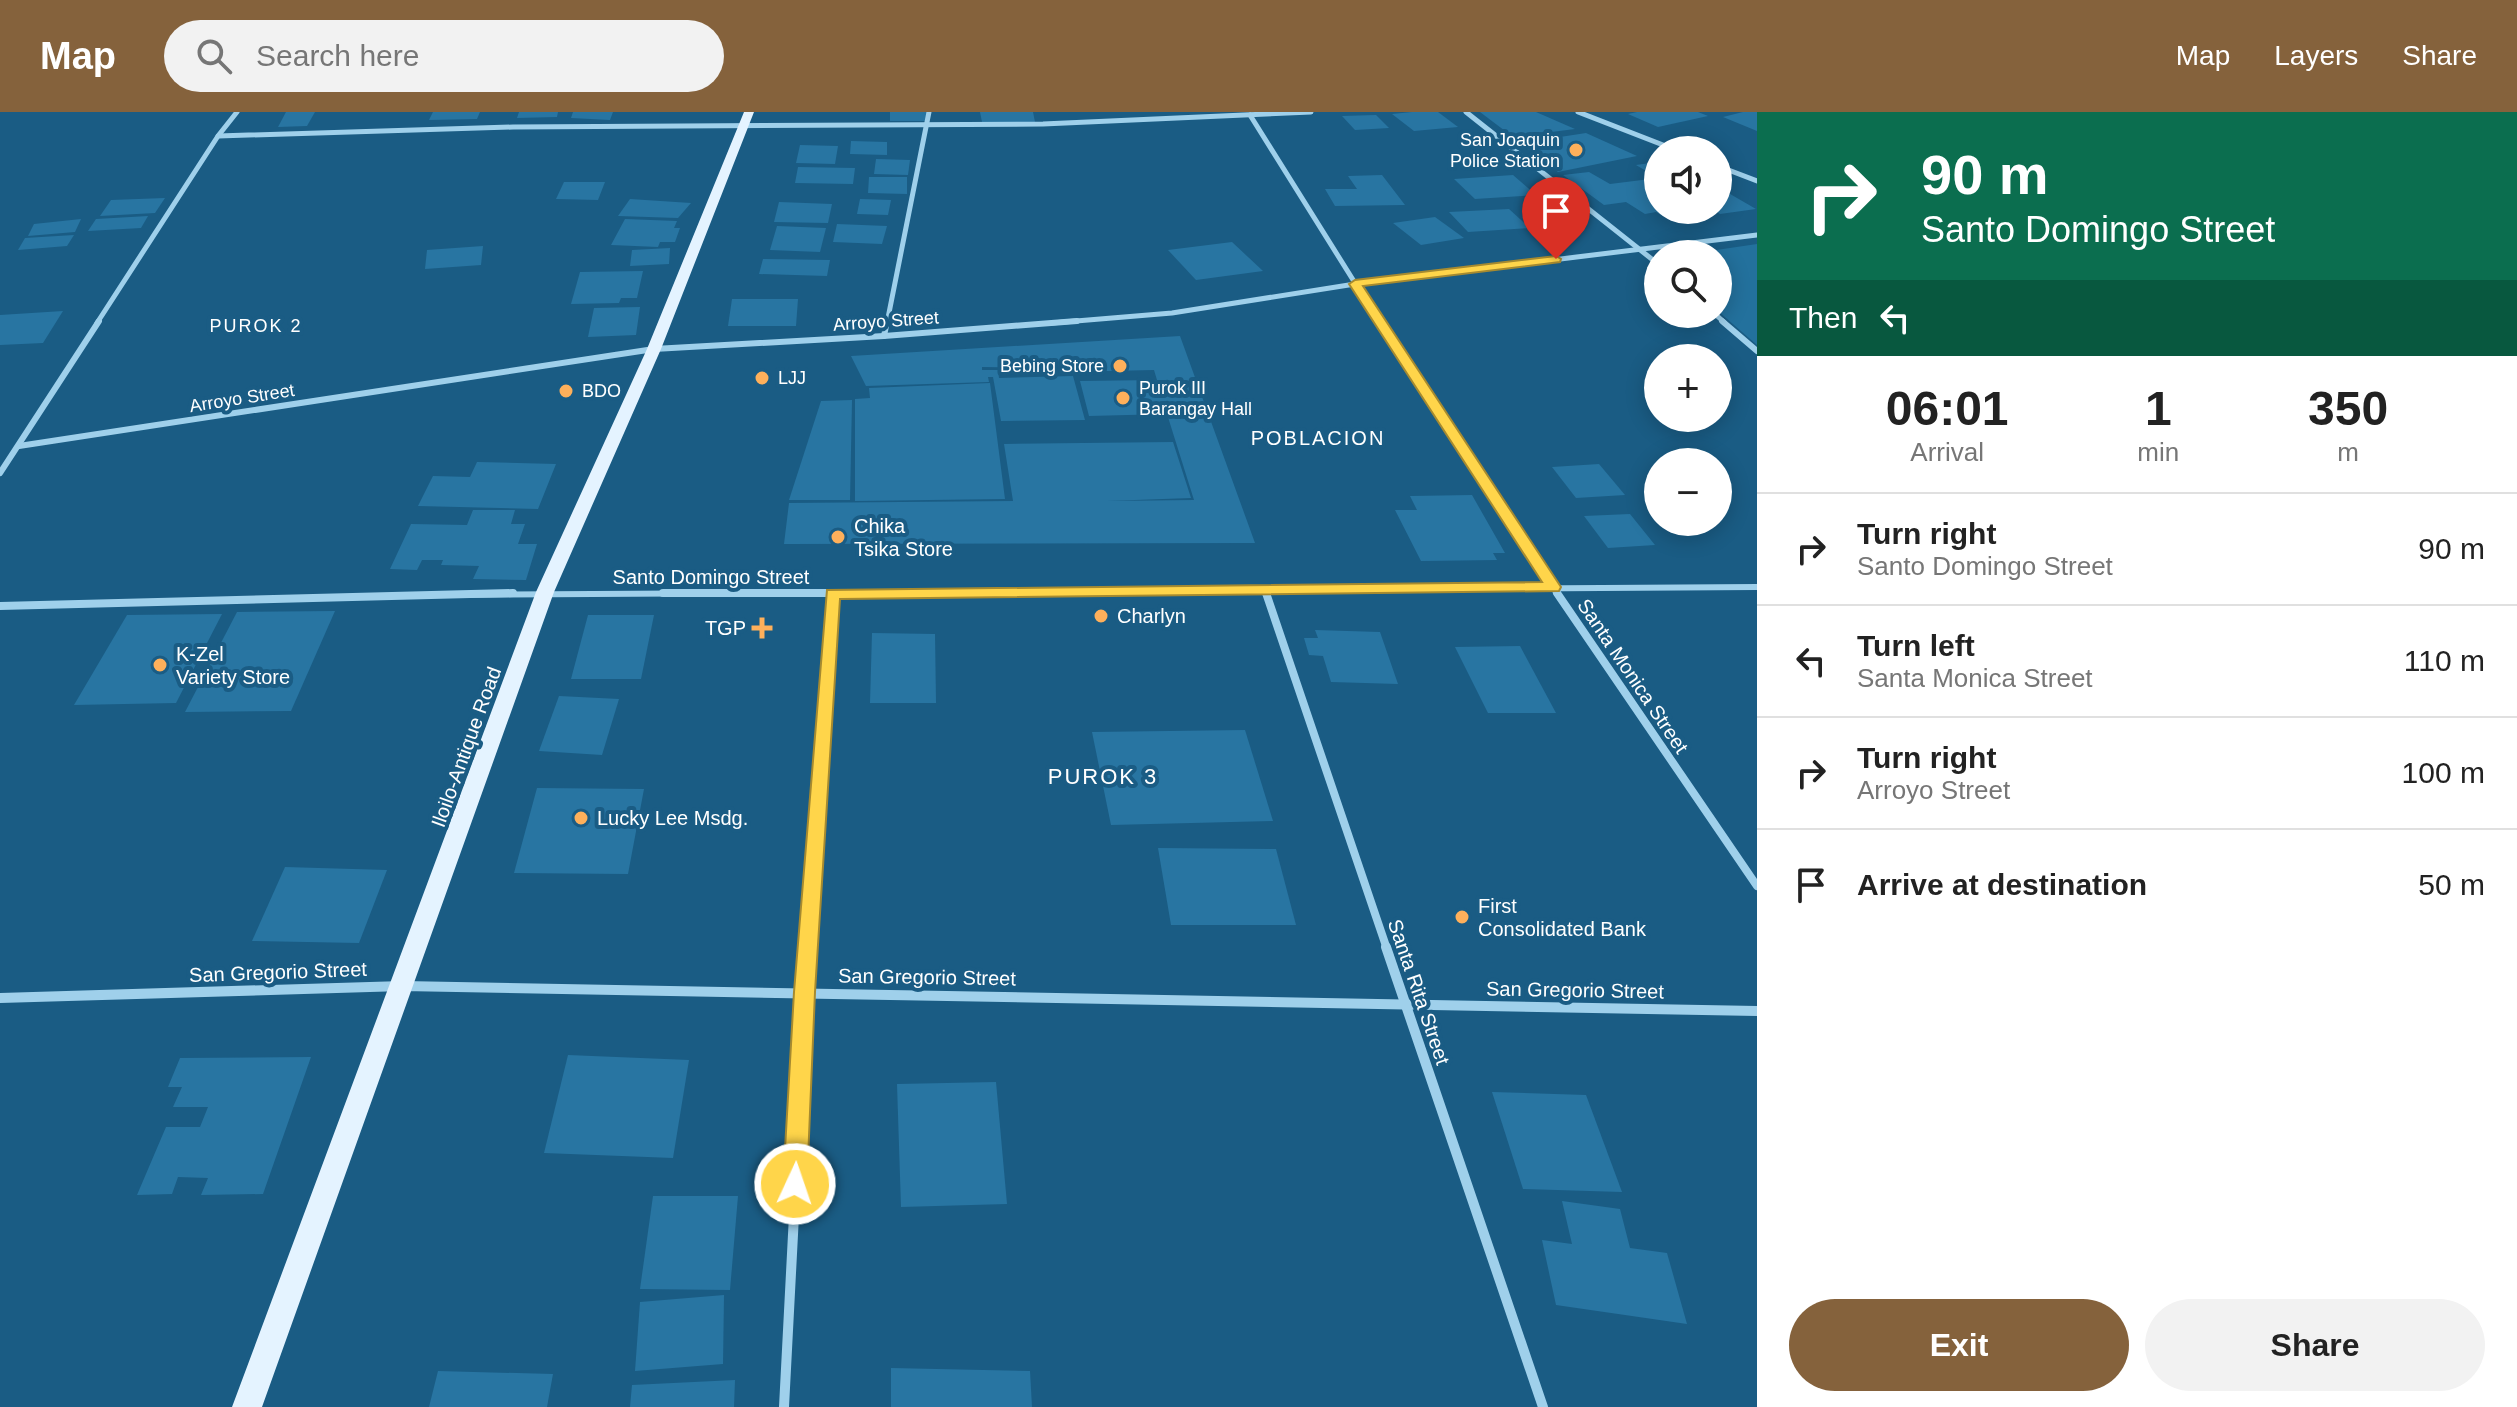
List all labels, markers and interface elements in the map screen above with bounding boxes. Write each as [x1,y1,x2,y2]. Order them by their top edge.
search box [164,20,724,92]
icon: search [192,34,236,78]
text: Map [40,35,116,77]
text: Search here [256,39,419,72]
text: Map [2176,40,2230,71]
text: Layers [2274,40,2358,71]
text: Share [2402,40,2477,71]
place label: San Joaquin Police Station [1450,130,1560,171]
map controls [1644,136,1732,536]
button: sound [1644,136,1732,224]
marker: San Joaquin Police Station [1567,141,1585,159]
text: 90 m [1921,143,2049,206]
icon: right [1789,144,1893,248]
pin [1522,177,1590,259]
icon: arrive [1534,189,1578,233]
text: Santo Domingo Street [1921,209,2275,250]
button: search [1644,240,1732,328]
icon: left [1873,296,1917,340]
text: Then [1789,301,1857,334]
street label: Arroyo Street [832,307,940,335]
district label: PUROK 2 [209,316,303,336]
button: + [1644,344,1732,432]
place label: Bebing Store [1000,356,1104,376]
marker: Bebing Store [1111,357,1129,375]
place label: LJJ [778,368,806,388]
marker: LJJ [753,369,771,387]
place label: Purok III Barangay Hall [1139,378,1252,419]
street label: Arroyo Street [188,380,296,416]
place label: BDO [582,381,621,401]
marker: BDO [557,382,575,400]
text: 06:01 [1886,382,2009,435]
text: 1 [2145,382,2172,435]
text: 350 [2308,382,2388,435]
marker: Purok III Barangay Hall [1114,389,1132,407]
district label: POBLACION [1251,427,1385,449]
text: Arrival [1910,437,1984,467]
text: min [2137,437,2179,467]
text: m [2337,437,2359,467]
button: − [1644,448,1732,536]
place label: Chika Tsika Store [854,515,953,560]
text: Turn right [1857,517,1996,550]
icon: right [1789,527,1833,571]
marker: Chika Tsika Store [829,528,847,546]
text: 90 m [2418,532,2485,565]
text: Santo Domingo Street [1857,551,2113,581]
street label: Santo Domingo Street [613,566,810,588]
street label: Santa Monica Street [1573,595,1693,758]
place label: Charlyn [1117,605,1186,627]
marker: Charlyn [1092,607,1110,625]
place label: TGP [705,617,746,639]
marker: TGP [753,619,771,637]
text: Turn left [1857,629,1975,662]
icon: left [1789,639,1833,683]
place label: K-Zel Variety Store [176,643,290,688]
text: 110 m [2404,644,2485,677]
marker: K-Zel Variety Store [151,656,169,674]
text: Santa Monica Street [1857,663,2093,693]
street label: Iloilo-Antique Road [427,664,505,830]
text: Turn right [1857,741,1996,774]
icon: right [1789,751,1833,795]
text: 100 m [2402,756,2485,789]
district label: PUROK 3 [1048,764,1158,789]
text: Arroyo Street [1857,775,2010,805]
place label: Lucky Lee Msdg. [597,807,748,829]
marker: Lucky Lee Msdg. [572,809,590,827]
icon: arrive [1789,863,1833,907]
text: Arrive at destination [1857,868,2147,901]
text: 50 m [2418,868,2485,901]
place label: First Consolidated Bank [1478,895,1647,940]
marker: First Consolidated Bank [1453,908,1471,926]
street label: Santa Rita Street [1384,916,1454,1068]
street label: San Gregorio Street [189,958,368,986]
street label: San Gregorio Street [838,964,1017,990]
street label: San Gregorio Street [1486,977,1665,1003]
position arrow [753,1142,837,1226]
button: Exit [1789,1299,2129,1391]
button: Share [2145,1299,2485,1391]

